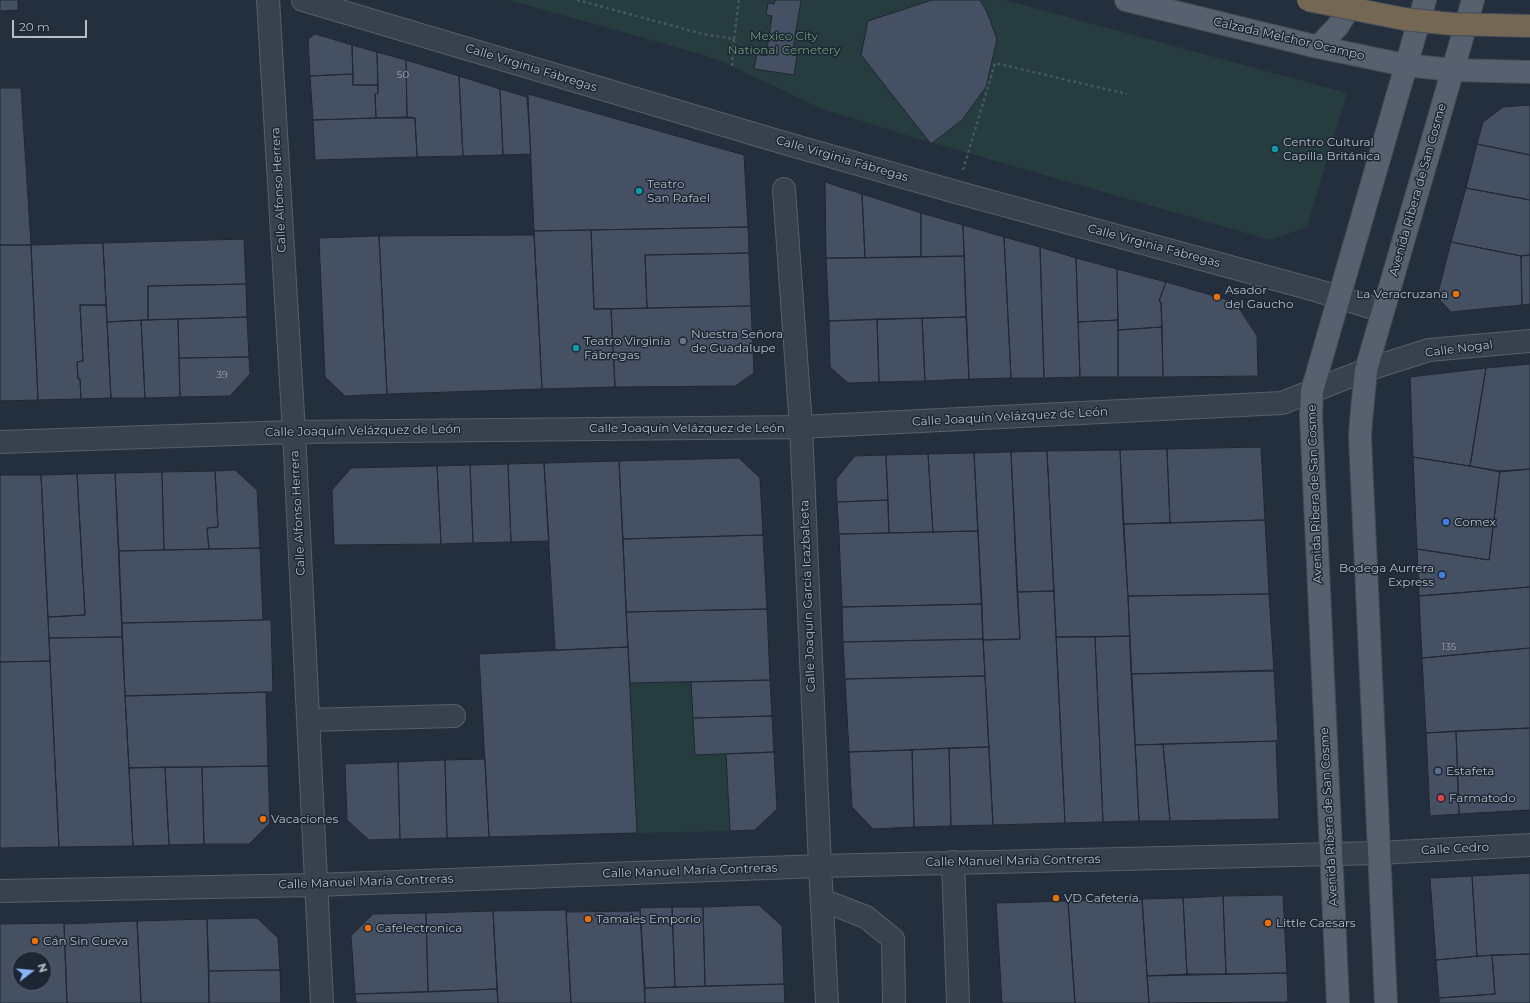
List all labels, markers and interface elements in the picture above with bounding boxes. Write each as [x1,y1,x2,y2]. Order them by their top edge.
scale bar [14,12,89,38]
street label: Calzada Melchor Ocampo [1212,15,1366,63]
text: 20 m [19,19,50,34]
park label: Mexico City National Cemetery [728,29,840,57]
street label: Calle Virginia Fábregas [463,41,599,95]
house number: 50 [397,69,409,81]
street label: Avenida Ribera de San Cosme [1386,102,1450,278]
street label: Calle Alfonso Herrera [269,127,289,253]
street label: Calle Virginia Fábregas [774,133,910,185]
place label: Centro Cultural Capilla Británica [1283,135,1380,163]
marker: Centro Cultural Capilla Británica [1270,144,1280,154]
place label: Teatro San Rafael [647,177,710,205]
marker: Teatro San Rafael [634,186,644,196]
street label: Calle Virginia Fábregas [1086,221,1222,271]
place label: Asador del Gaucho [1225,283,1293,311]
place label: La Veracruzana [1356,287,1448,301]
marker: La Veracruzana [1451,289,1461,299]
marker: Asador del Gaucho [1212,292,1222,302]
place label: Nuestra Señora de Guadalupe [691,327,783,355]
place label: Teatro Virginia Fábregas [584,334,670,362]
marker: Nuestra Señora de Guadalupe [678,336,688,346]
street label: Calle Nogal [1424,338,1494,360]
marker: Teatro Virginia Fábregas [571,343,581,353]
house number: 39 [216,369,228,381]
street label: Avenida Ribera de San Cosme [1305,404,1325,584]
street label: Calle Joaquín Velázquez de León [912,405,1108,429]
street label: Calle Joaquín Velázquez de León [589,421,785,435]
street label: Calle Joaquín Velázquez de León [265,422,461,440]
street label: Calle Alfonso Herrera [288,450,308,576]
street label: Calle Joaquín García Icazbalceta [797,500,819,692]
place label: Comex [1454,515,1496,529]
marker: Comex [1441,517,1451,527]
place label: Bodega Aurrera Express [1339,561,1434,589]
marker: Bodega Aurrera Express [1437,570,1447,580]
house number: 135 [1442,641,1456,653]
street label: Avenida Ribera de San Cosme [1317,727,1341,907]
place label: Estafeta [1446,764,1494,778]
marker: Estafeta [1433,766,1443,776]
place label: Farmatodo [1449,791,1516,805]
marker: Farmatodo [1436,793,1446,803]
place label: Vacaciones [271,812,338,826]
marker: Vacaciones [258,814,268,824]
street label: Calle Cedro [1421,840,1489,858]
street label: Calle Manuel María Contreras [925,852,1101,870]
street label: Calle Manuel María Contreras [602,861,778,881]
street label: Calle Manuel María Contreras [278,872,454,892]
place label: VD Cafetería [1064,891,1139,905]
marker: VD Cafetería [1051,893,1061,903]
place label: Tamales Emporio [596,912,701,926]
marker: Tamales Emporio [583,914,593,924]
place label: Little Caesars [1276,916,1356,930]
marker: Little Caesars [1263,918,1273,928]
place label: Cafelectronica [376,921,462,935]
marker: Cafelectronica [363,923,373,933]
place label: Cán Sin Cueva [43,934,128,948]
marker: Cán Sin Cueva [30,936,40,946]
north arrow [12,951,52,991]
text: N [35,962,51,974]

